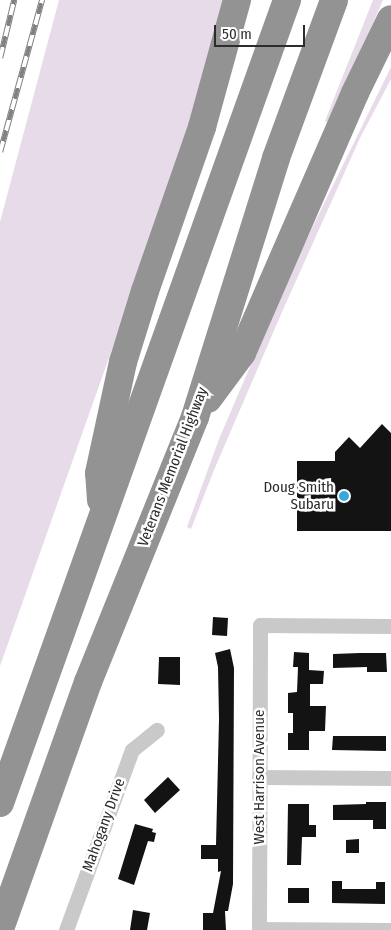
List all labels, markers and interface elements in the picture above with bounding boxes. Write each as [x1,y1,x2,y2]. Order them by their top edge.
scale bar [216,15,307,47]
text: 50 m [222,25,252,43]
street label: Veterans Memorial Highway [134,385,212,549]
place label: Doug Smith Subaru [263,478,334,513]
marker: Doug Smith Subaru [338,490,350,502]
street label: West Harrison Avenue [251,710,269,844]
street label: Mahogany Drive [79,776,129,874]

